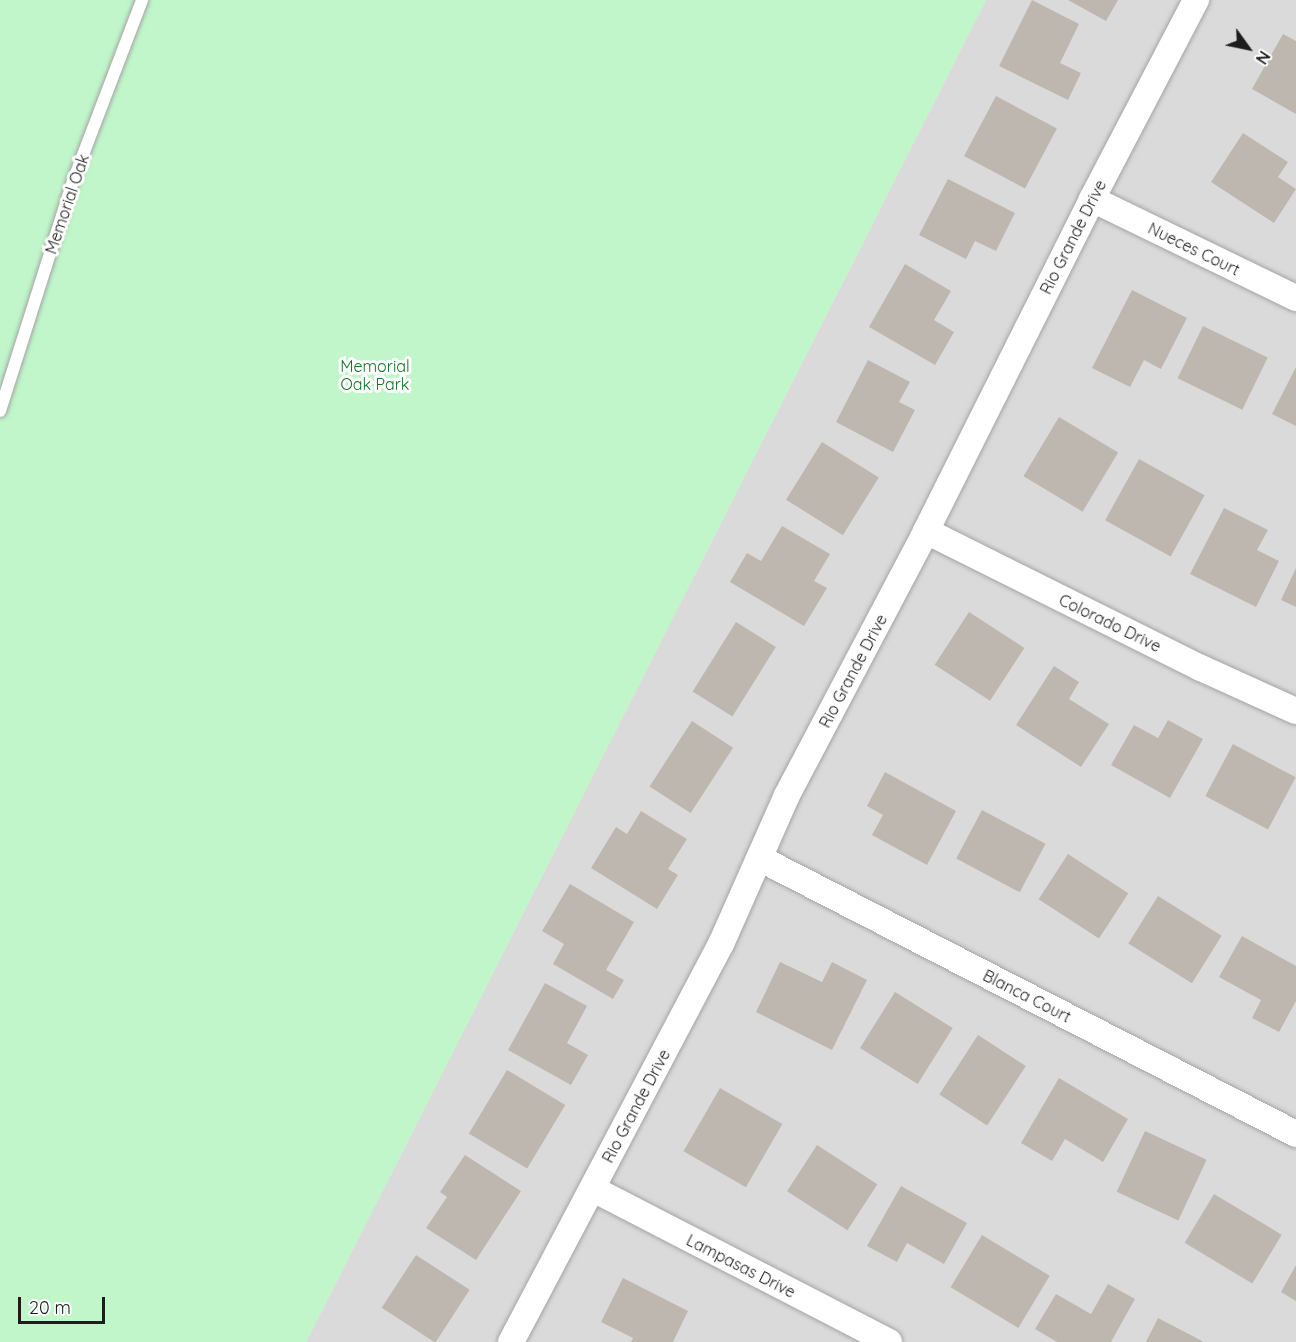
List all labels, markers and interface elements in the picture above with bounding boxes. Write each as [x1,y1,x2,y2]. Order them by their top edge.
north arrow [1218,18,1278,78]
text: N [1252,47,1275,68]
street label: Memorial Oak [41,152,93,256]
street label: Rio Grande Drive [1036,177,1110,297]
street label: Nueces Court [1145,218,1243,280]
park label: Memorial Oak Park [340,356,410,394]
street label: Colorado Drive [1056,590,1164,656]
street label: Rio Grande Drive [815,611,891,731]
street label: Blanca Court [980,966,1074,1026]
street label: Rio Grande Drive [598,1046,674,1166]
street label: Lampasas Drive [683,1230,799,1302]
scale bar [21,1285,108,1323]
text: 20 m [29,1296,71,1319]

